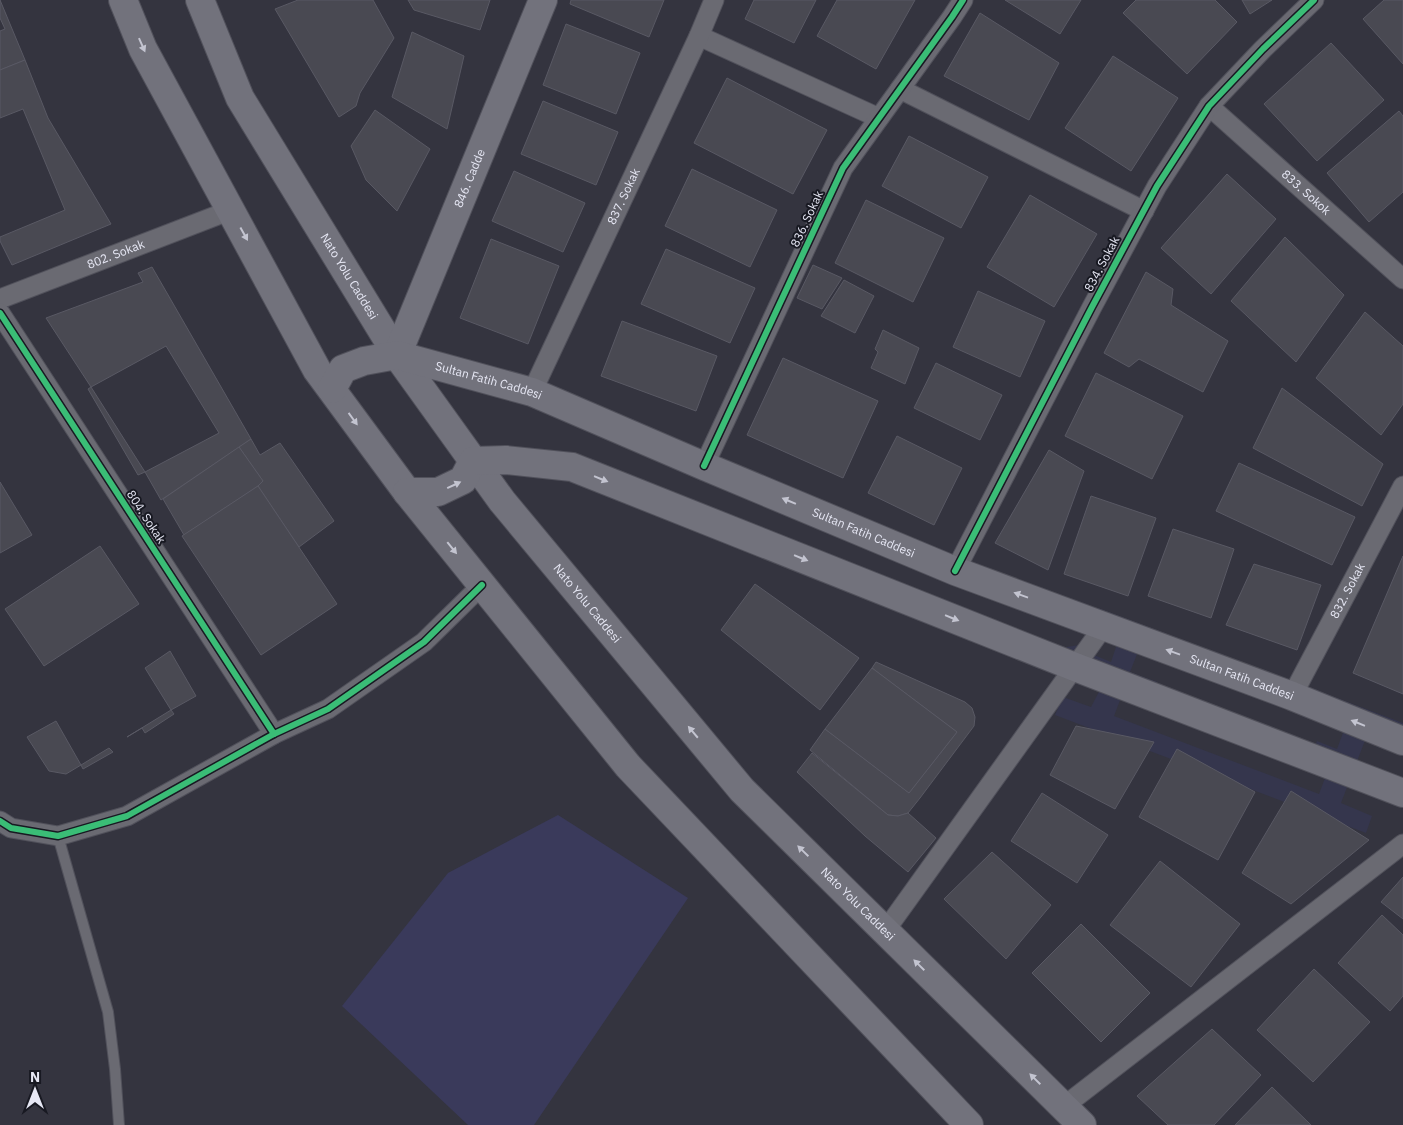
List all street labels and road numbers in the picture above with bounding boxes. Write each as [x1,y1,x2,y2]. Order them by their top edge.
street label: 846. Cadde [450,146,488,210]
street label: 837. Sokak [604,165,643,227]
street label: 833. Sokok [1279,166,1334,218]
street label: 836. Sokak [787,188,826,249]
street label: Nato Yolu Caddesi [317,230,381,322]
street label: 834. Sokak [1081,233,1123,294]
street label: 802. Sokak [85,236,147,272]
street label: Sultan Fatih Caddesi [434,358,545,402]
street label: 804. Sokak [124,487,170,547]
street label: Sultan Fatih Caddesi [810,504,917,560]
street label: 832. Sokak [1326,560,1368,621]
street label: Nato Yolu Caddesi [550,561,625,646]
street label: Sultan Fatih Caddesi [1188,651,1296,703]
street label: Nato Yolu Caddesi [818,864,898,943]

